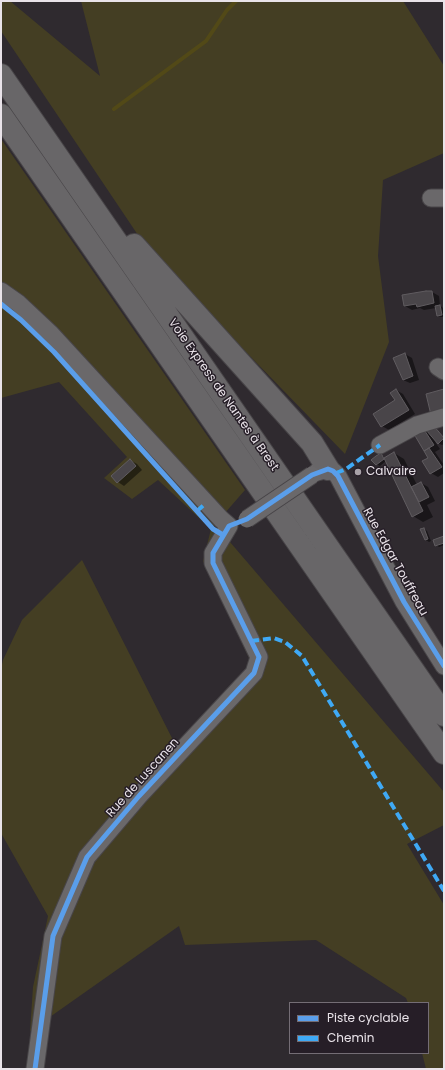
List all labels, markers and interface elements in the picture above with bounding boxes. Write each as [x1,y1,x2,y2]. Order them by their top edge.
street label: Voie Express de Nantes à Brest [165,316,281,474]
place label: Calvaire [366,465,416,479]
marker: Calvaire [353,467,363,477]
street label: Rue Edgar Touffreau [359,505,431,619]
street label: Rue de Luscanen [104,735,182,821]
legend [289,1002,429,1054]
text: Piste cyclable [327,1009,409,1026]
text: Chemin [327,1029,374,1046]

